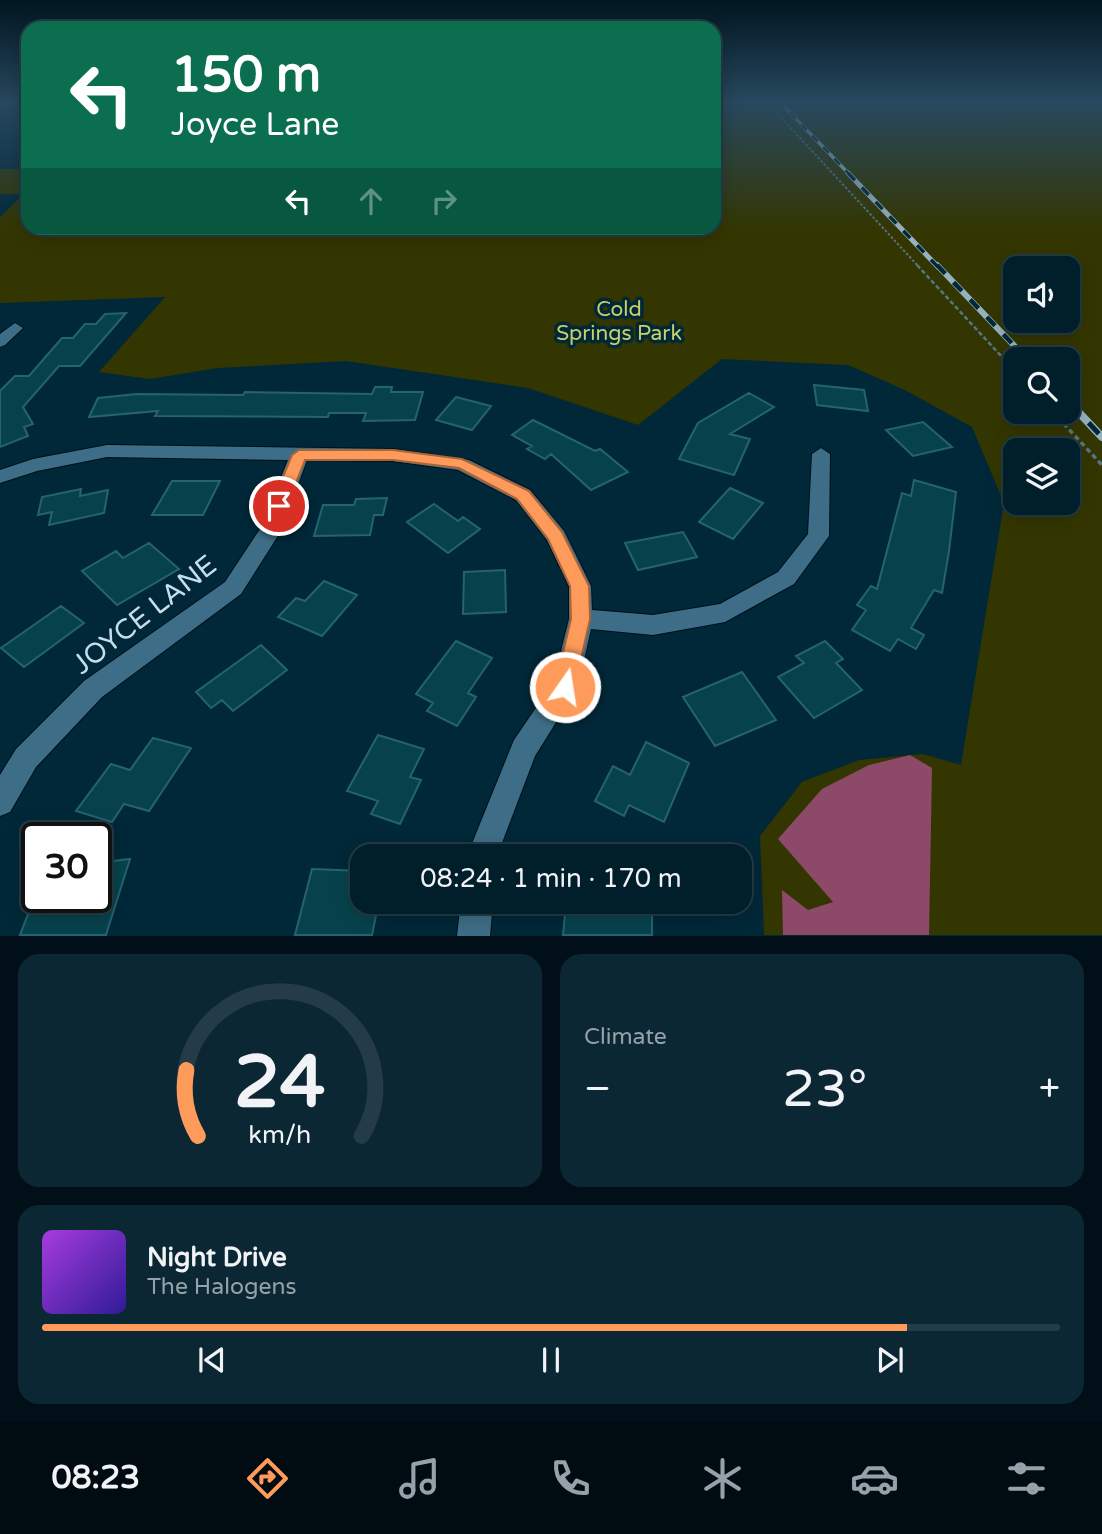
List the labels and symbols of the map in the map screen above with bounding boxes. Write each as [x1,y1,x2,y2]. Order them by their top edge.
park label: Cold Springs Park [556,297,682,346]
pin [249,476,309,536]
street label: JOYCE LANE [66,548,223,682]
position arrow [528,650,602,724]
speed limit sign: 30 [21,822,112,913]

